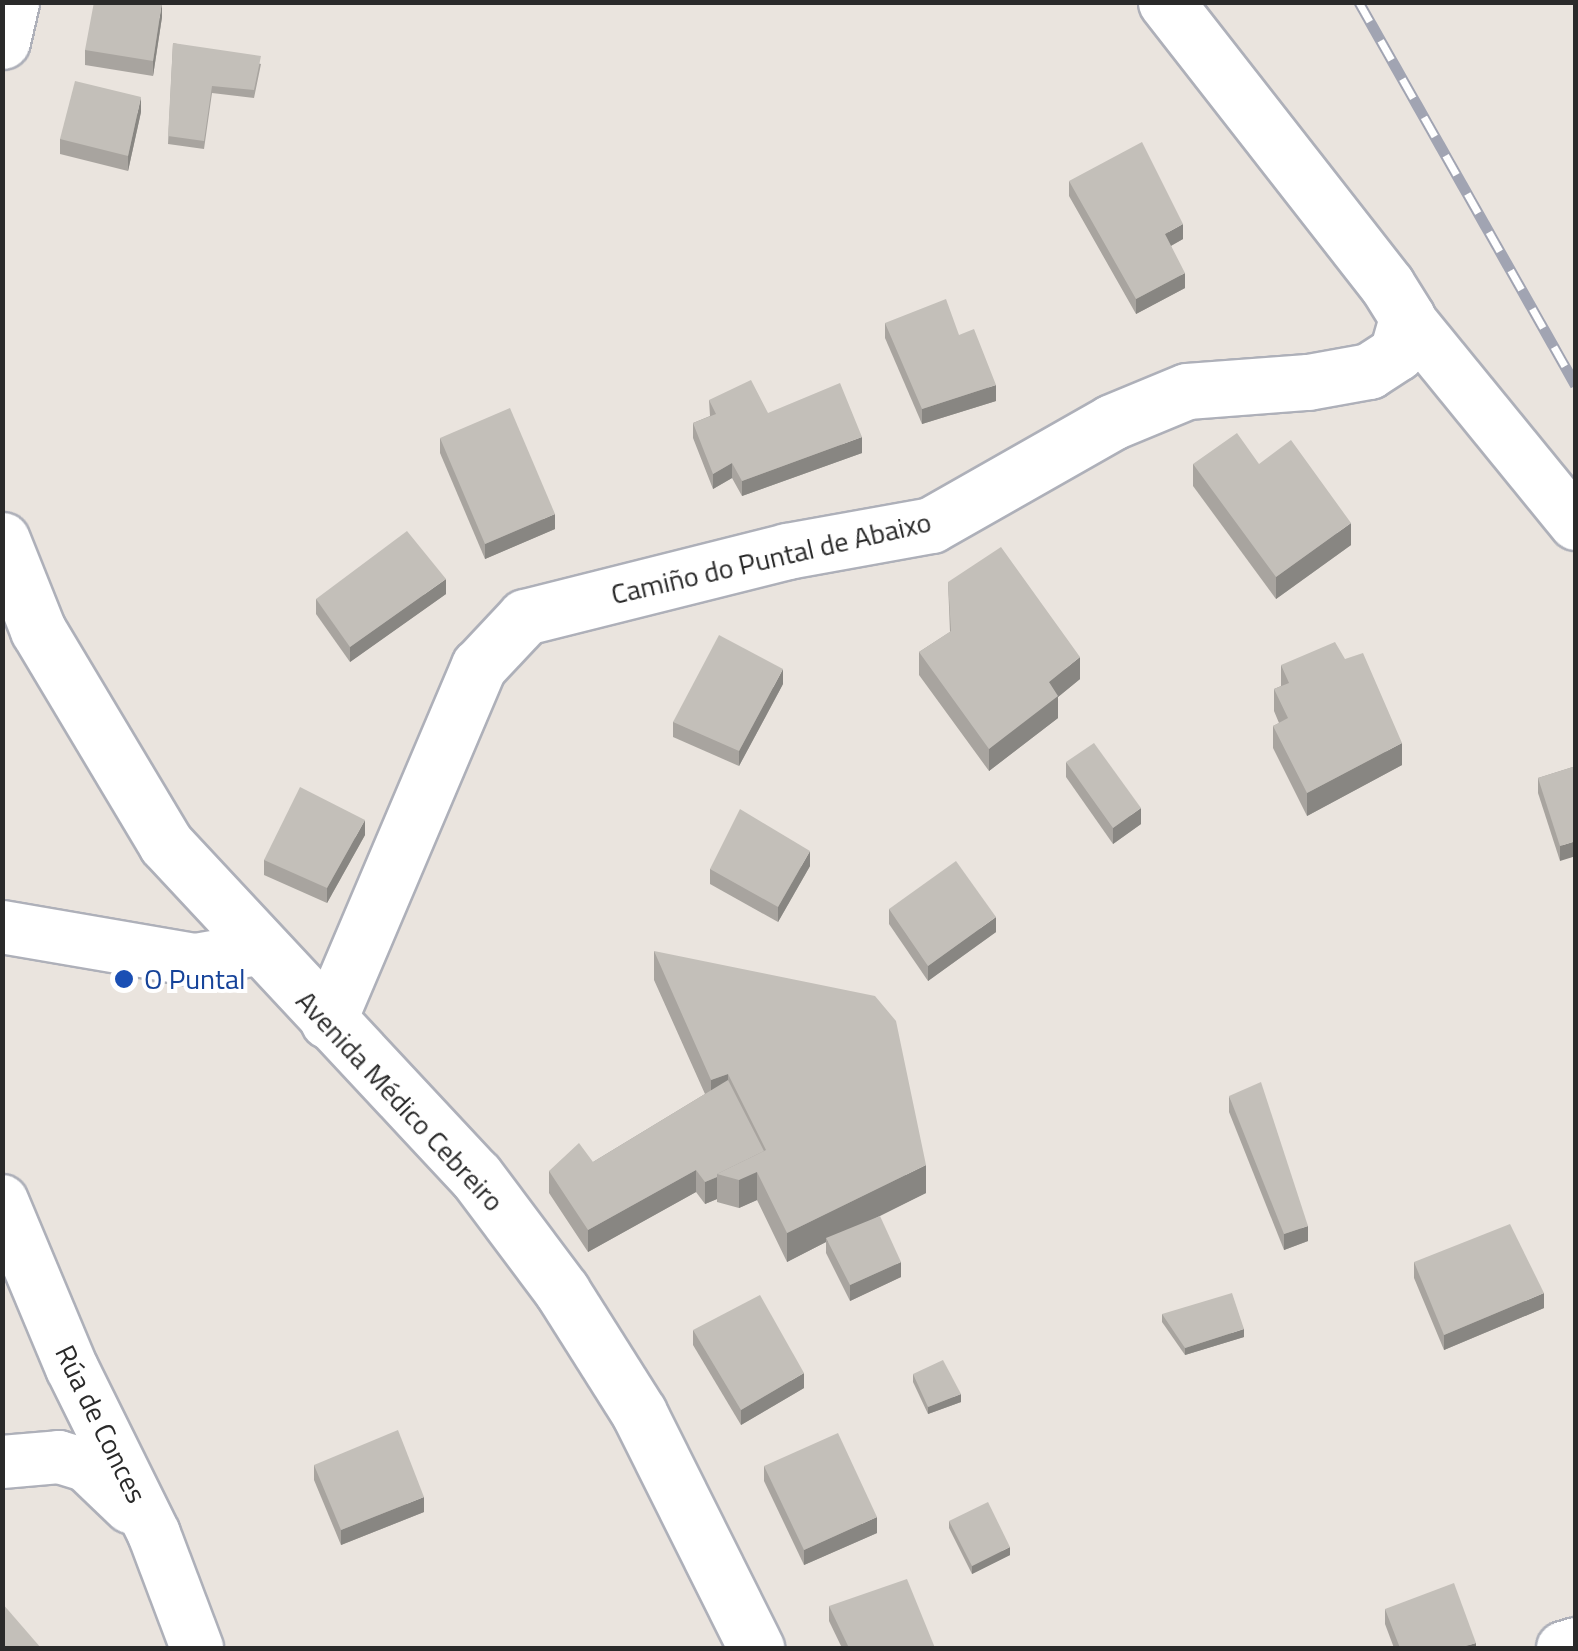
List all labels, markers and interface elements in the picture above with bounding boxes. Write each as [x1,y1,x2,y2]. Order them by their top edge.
street label: Camiño do Puntal de Abaixo [608,505,934,611]
place label: O Puntal [144,962,245,996]
marker: O Puntal [113,968,135,990]
street label: Avenida Médico Cebreiro [289,984,511,1218]
street label: Rúa de Conces [48,1340,154,1508]

